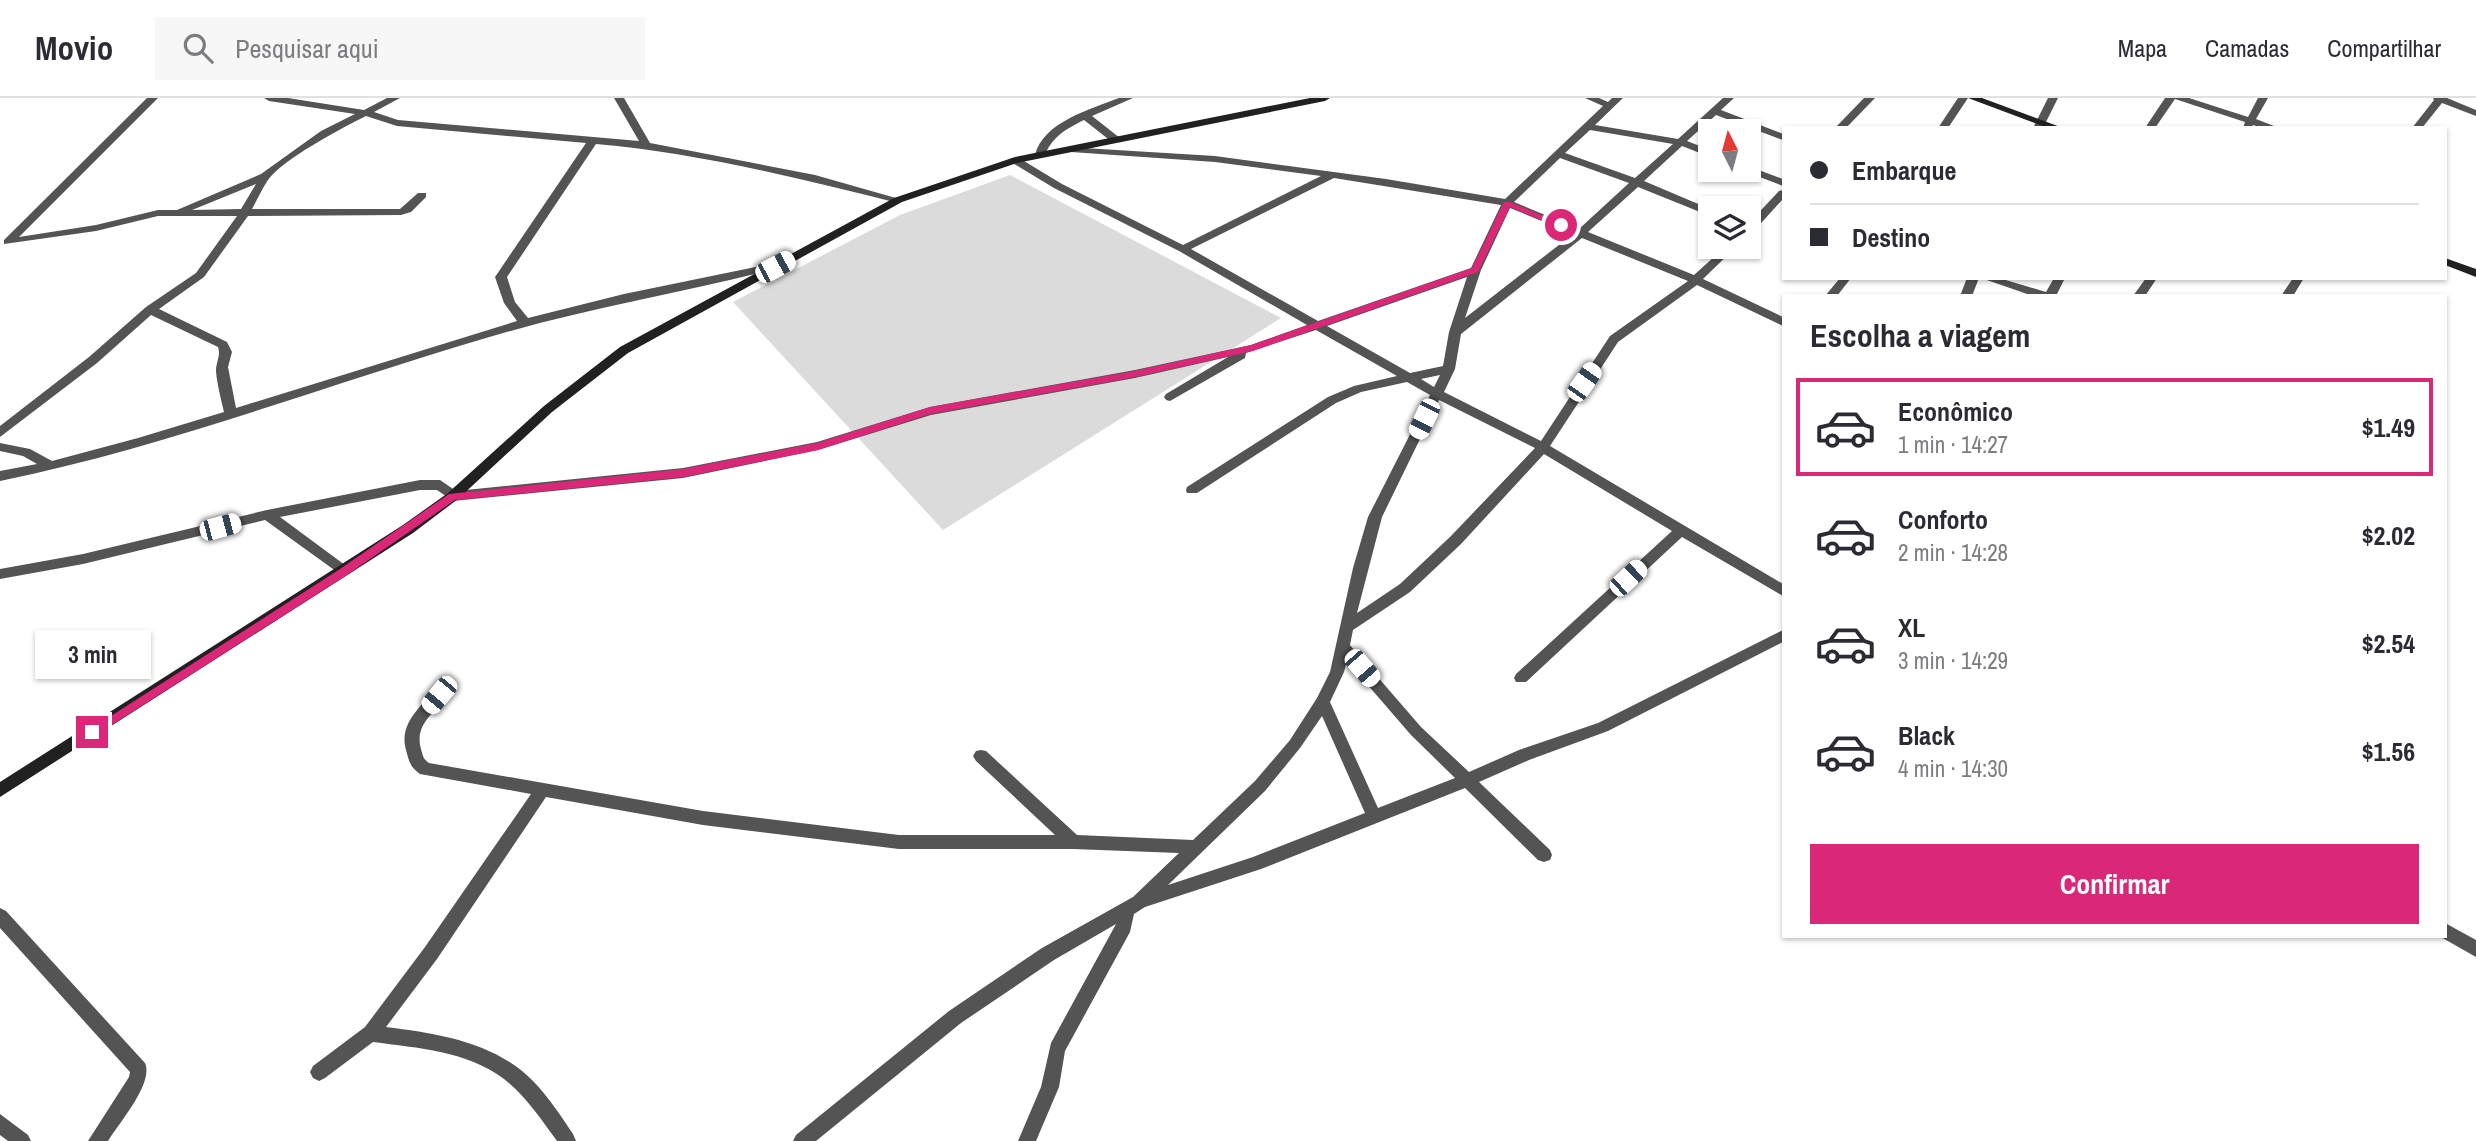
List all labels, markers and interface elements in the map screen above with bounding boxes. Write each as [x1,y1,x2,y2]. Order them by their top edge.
search box [155,17,645,80]
text: Movio [35,26,113,70]
icon: search [179,29,217,67]
text: Pesquisar aqui [235,31,379,66]
text: Mapa [2118,32,2167,64]
text: Camadas [2205,32,2289,64]
text: Compartilhar [2327,32,2441,64]
north arrow [1698,119,1760,182]
map controls [1698,119,1761,259]
text: Embarque [1852,153,1956,188]
button: layers [1698,196,1761,259]
route start [1545,209,1577,241]
text: Destino [1852,220,1930,255]
car [752,248,799,286]
text: Escolha a viagem [1810,314,2030,357]
car [1564,359,1605,405]
text: Econômico [1898,394,2013,429]
car [1406,396,1443,442]
icon: car [1814,396,1877,459]
text: $1.49 [2362,410,2415,445]
text: 1 min · 14:27 [1898,429,2008,460]
text: Conforto [1898,502,1988,537]
icon: car [1814,504,1877,567]
car [197,511,244,543]
text: $2.02 [2362,518,2415,553]
text: 2 min · 14:28 [1898,537,2008,568]
car [1606,556,1651,600]
text: XL [1898,610,1925,645]
icon: car [1814,612,1877,675]
text: $2.54 [2362,626,2415,661]
callout: 3 min [34,630,150,680]
text: 3 min [68,639,118,670]
car [1341,645,1384,691]
text: 3 min · 14:29 [1898,645,2008,676]
car [418,672,461,718]
route end [76,716,108,748]
text: Black [1898,718,1955,753]
icon: car [1814,720,1877,783]
text: $1.56 [2362,734,2415,769]
text: 4 min · 14:30 [1898,753,2008,784]
button: Confirmar [1810,844,2419,924]

